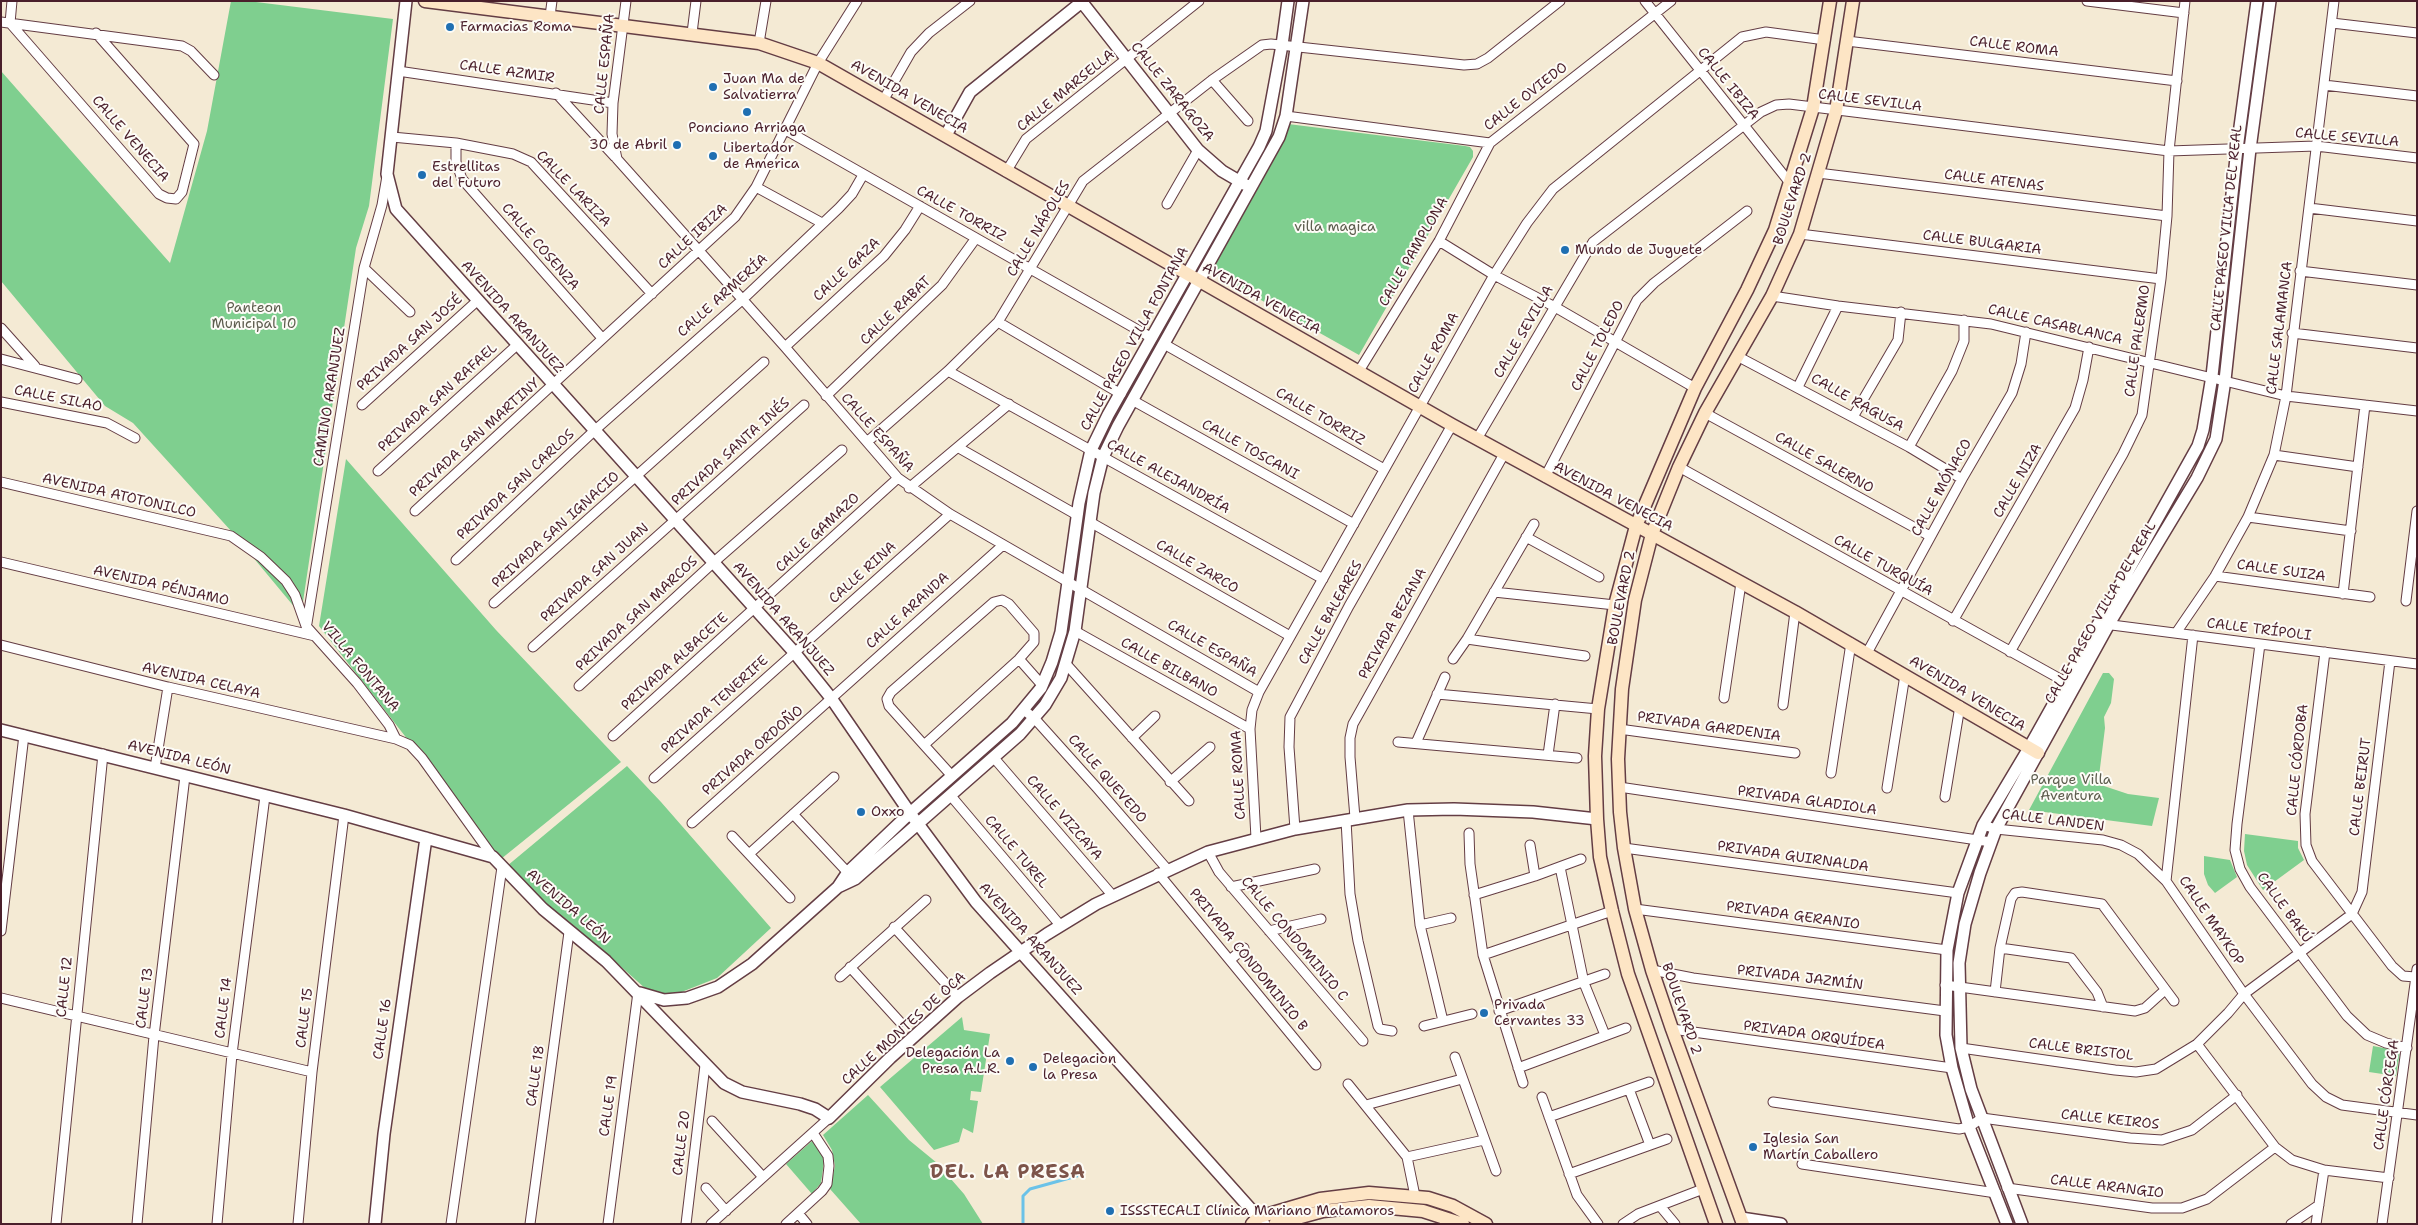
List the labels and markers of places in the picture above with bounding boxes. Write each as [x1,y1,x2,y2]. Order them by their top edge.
place label: Farmacias Roma [460,19,572,35]
marker: Farmacias Roma [444,21,456,33]
place label: Juan Ma de Salvatierra [723,71,805,104]
marker: Juan Ma de Salvatierra [707,81,719,93]
marker: Ponciano Arriaga [741,106,753,118]
place label: Ponciano Arriaga [688,120,806,136]
place label: 30 de Abril [589,137,667,153]
marker: 30 de Abril [671,139,683,151]
place label: Libertador de America [723,140,800,172]
marker: Libertador de America [707,150,719,162]
place label: Estrellitas del Futuro [432,159,501,192]
marker: Estrellitas del Futuro [416,169,428,181]
place label: Mundo de Juguete [1575,242,1702,258]
marker: Mundo de Juguete [1559,244,1571,256]
place label: Oxxo [871,804,904,820]
marker: Oxxo [855,806,867,818]
place label: Privada Cervantes 33 [1494,997,1585,1030]
marker: Privada Cervantes 33 [1478,1007,1490,1019]
place label: Delegación La Presa A.L.R. [906,1045,1000,1078]
place label: Delegacion la Presa [1043,1051,1116,1084]
marker: Delegación La Presa A.L.R. [1004,1055,1016,1067]
marker: Delegacion la Presa [1027,1061,1039,1073]
place label: Iglesia San Martín Caballero [1763,1131,1878,1164]
marker: Iglesia San Martín Caballero [1747,1141,1759,1153]
place label: ISSSTECALI Clínica Mariano Matamoros [1120,1203,1394,1219]
marker: ISSSTECALI Clínica Mariano Matamoros [1104,1205,1116,1217]

